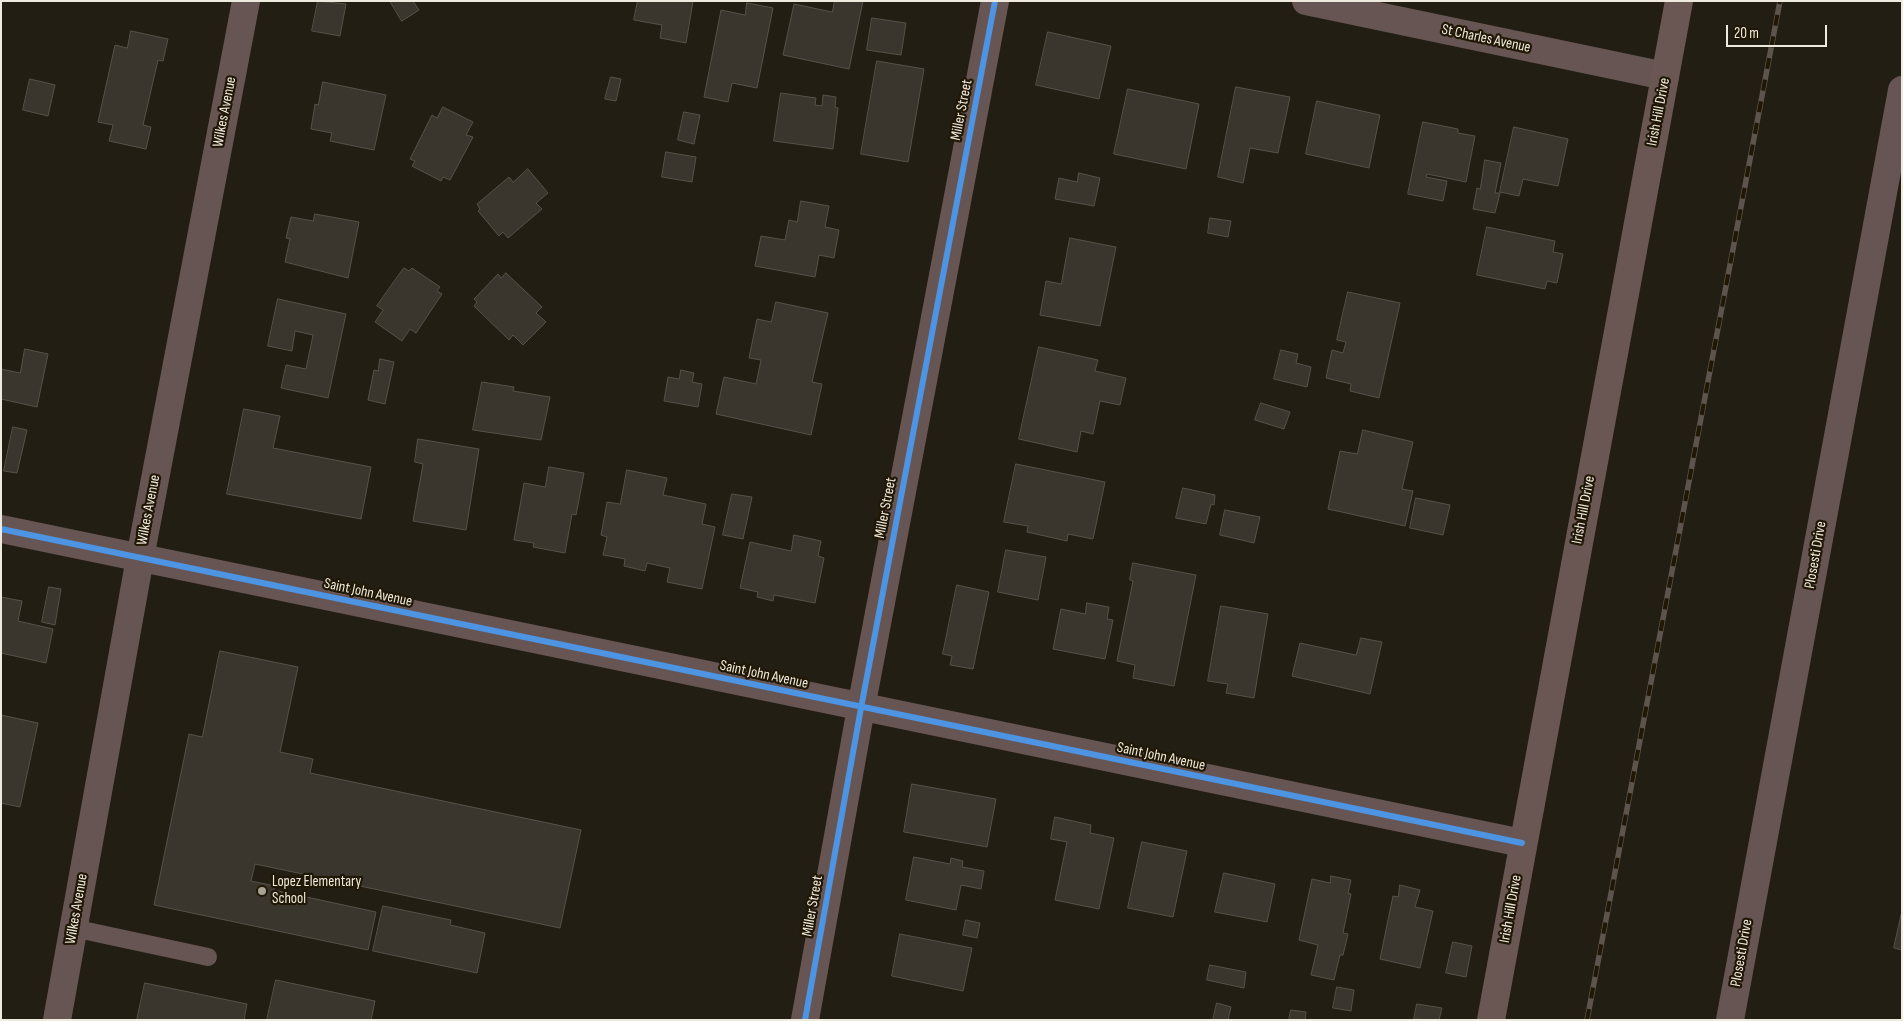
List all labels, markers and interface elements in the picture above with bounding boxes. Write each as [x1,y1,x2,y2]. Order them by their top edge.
scale bar [1728,15,1829,47]
street label: St Charles Avenue [1440,21,1532,57]
text: 20 m [1734,24,1759,43]
street label: Wilkes Avenue [209,75,241,149]
street label: Irish Hill Drive [1644,76,1674,148]
street label: Miller Street [947,78,977,142]
street label: Wilkes Avenue [133,473,165,547]
street label: Irish Hill Drive [1569,474,1599,546]
street label: Miller Street [871,476,901,540]
street label: Plosesti Drive [1801,520,1831,590]
street label: Saint John Avenue [322,575,414,611]
street label: Saint John Avenue [718,657,810,693]
street label: Saint John Avenue [1115,739,1207,775]
street label: Wilkes Avenue [62,872,92,946]
place label: Lopez Elementary School [272,873,361,908]
street label: Miller Street [799,874,827,938]
street label: Irish Hill Drive [1496,874,1526,944]
marker: Lopez Elementary School [256,885,268,897]
street label: Plosesti Drive [1727,918,1757,988]

